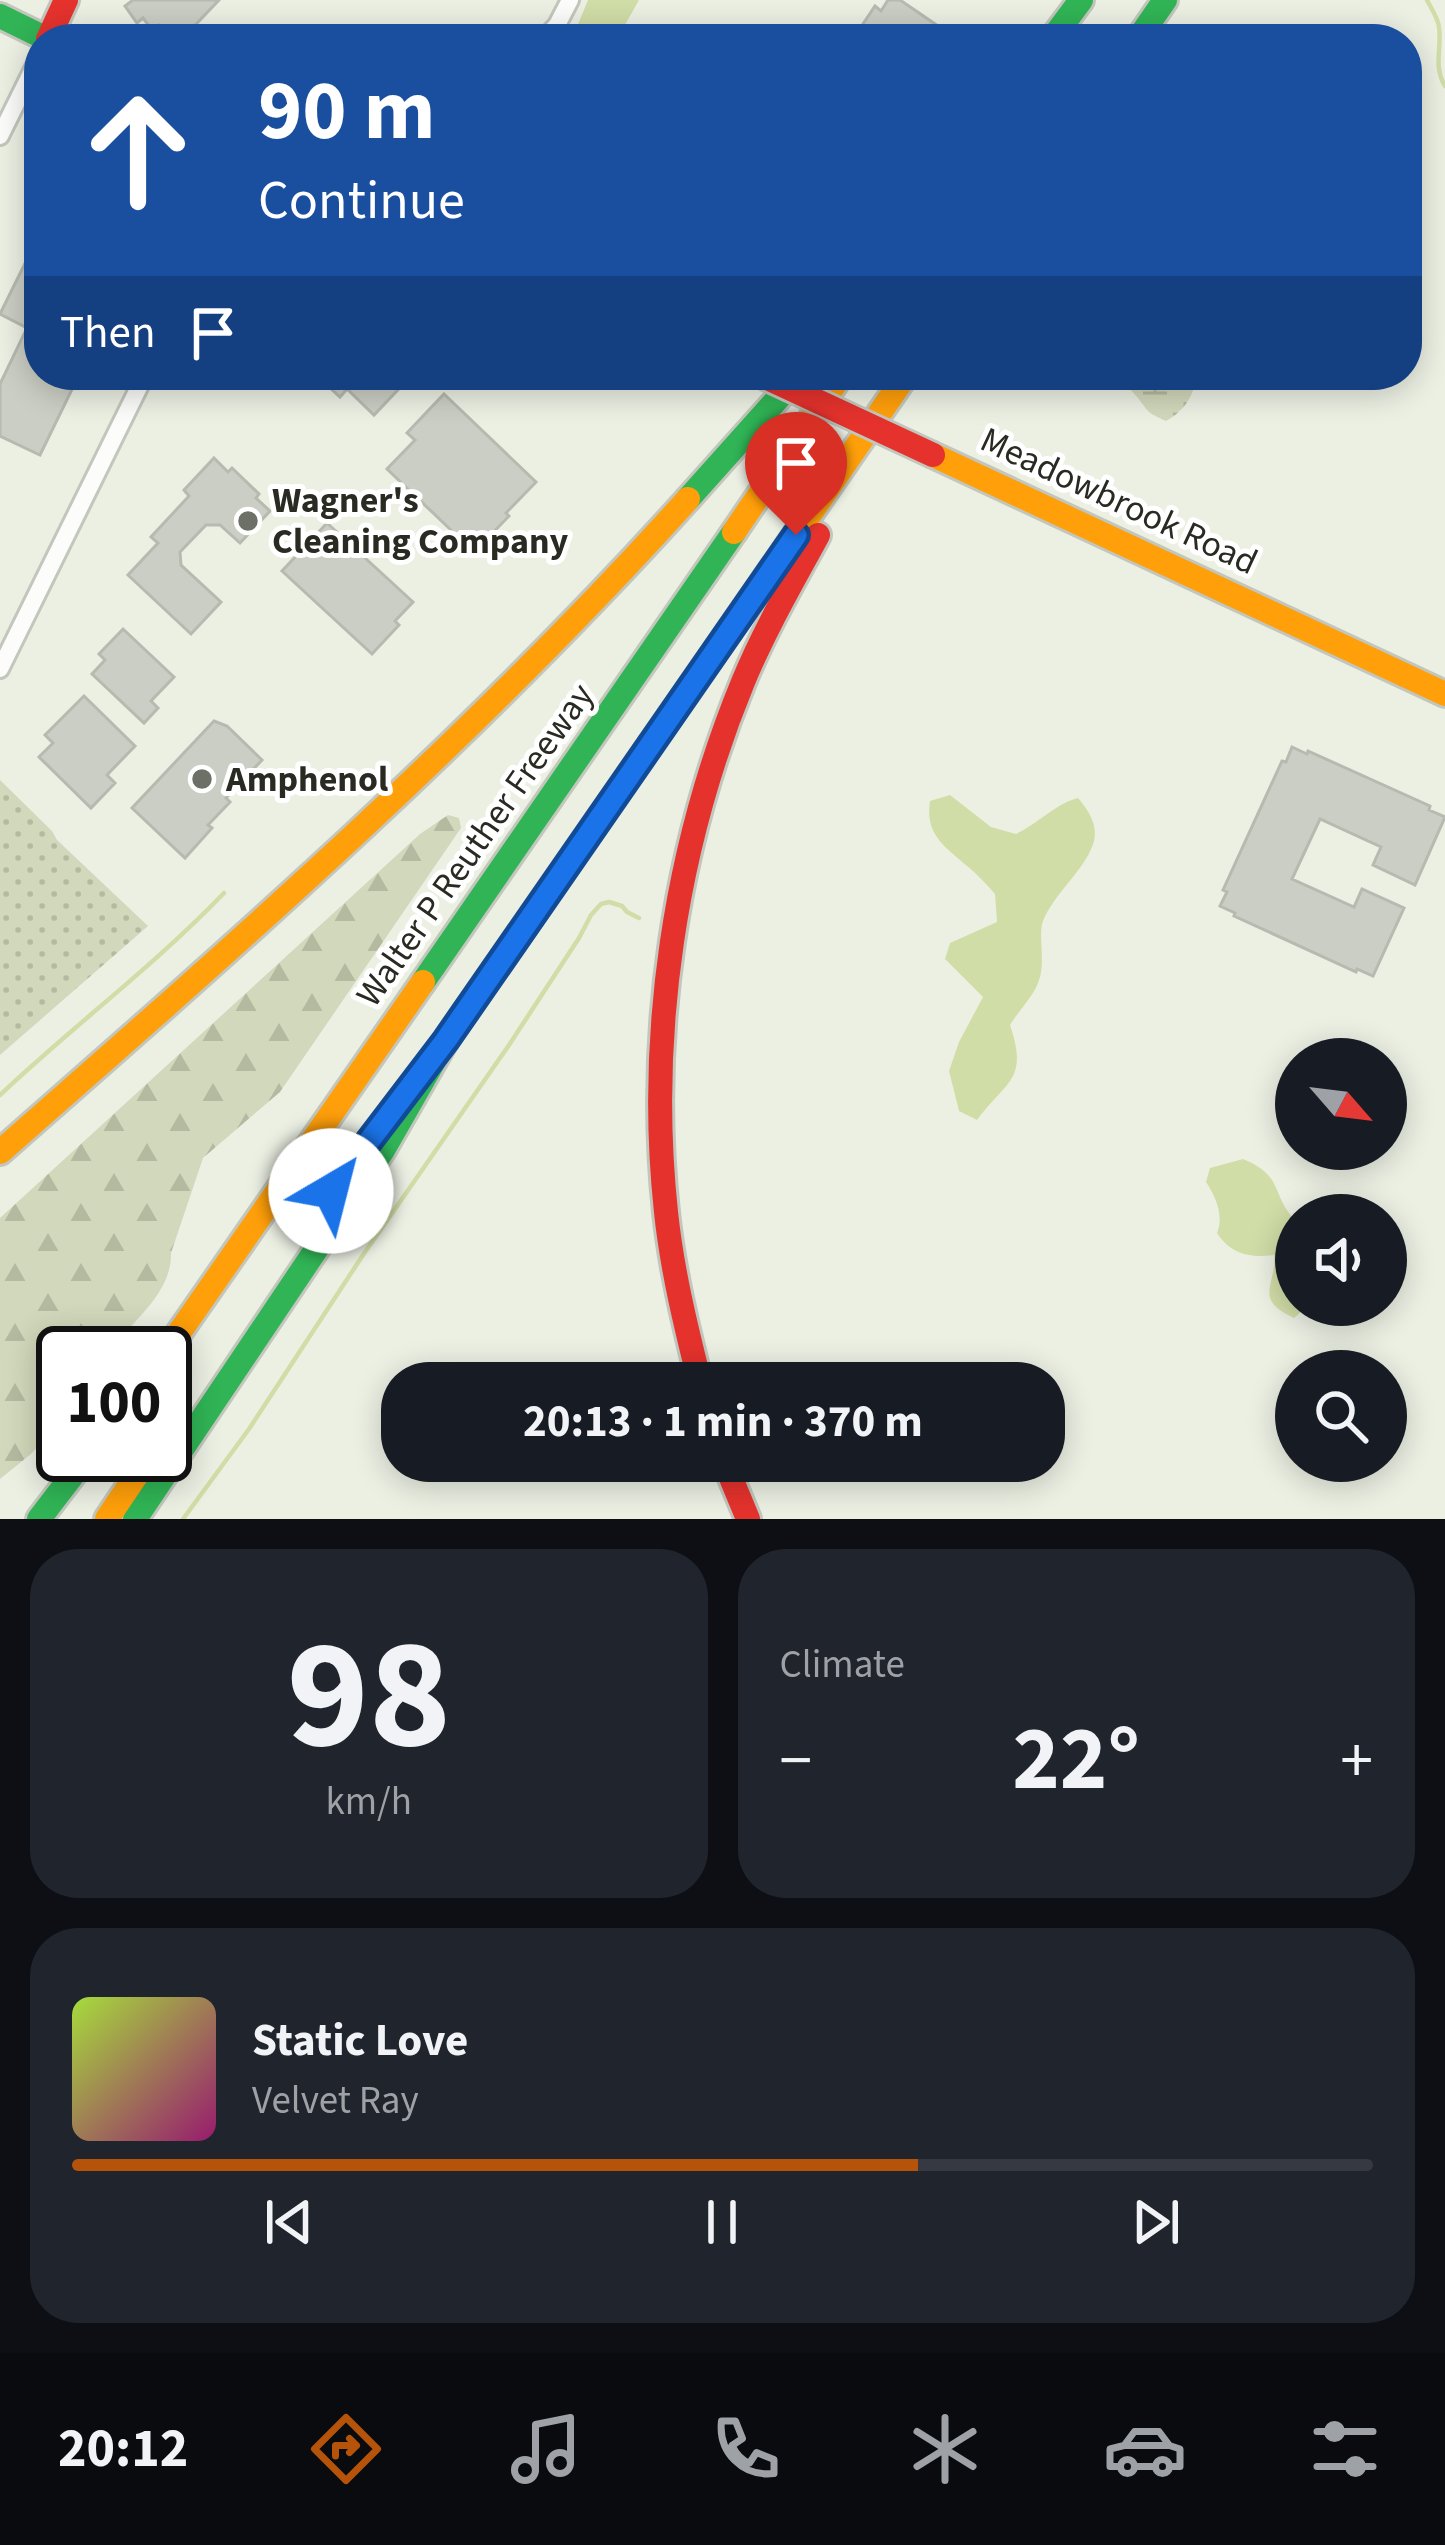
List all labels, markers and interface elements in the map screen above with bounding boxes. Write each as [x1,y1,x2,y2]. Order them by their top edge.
text: 90 m [258,52,436,172]
icon: ahead [60,72,216,228]
text: Continue [258,163,465,240]
icon: arrive [180,300,246,366]
text: Then [60,301,156,365]
pin [745,412,847,535]
street label: Meadowbrook Road [972,414,1266,588]
icon: arrive [763,430,829,496]
place label: Wagner's Cleaning Company [272,475,569,567]
marker: Wagner's Cleaning Company [235,508,261,534]
street label: Walter P Reuther Freeway [344,673,606,1017]
place label: Amphenol [225,754,388,805]
marker: Amphenol [189,766,215,792]
north arrow [1275,1038,1407,1170]
map controls [1275,1038,1407,1482]
position arrow [268,1128,394,1254]
button: sound [1275,1194,1407,1326]
speed limit sign: 100 [36,1326,192,1482]
button: search [1275,1350,1407,1482]
text: 20:13 · 1 min · 370 m [523,1390,923,1454]
text: 98 [286,1585,451,1807]
text: Climate [780,1637,905,1693]
text: 22° [1012,1696,1140,1824]
text: − [780,1714,812,1808]
text: + [1340,1714,1373,1808]
text: km/h [325,1774,412,1830]
text: Static Love [252,2009,468,2073]
text: Velvet Ray [252,2073,419,2129]
icon: previous [256,2189,322,2255]
icon: pause [689,2189,755,2255]
icon: next [1123,2189,1189,2255]
icon: directions [304,2407,388,2491]
icon: music [504,2407,588,2491]
icon: phone [704,2407,788,2491]
icon: climate [903,2407,987,2491]
icon: car [1103,2407,1187,2491]
icon: filters [1303,2407,1387,2491]
text: 20:12 [58,2411,188,2488]

